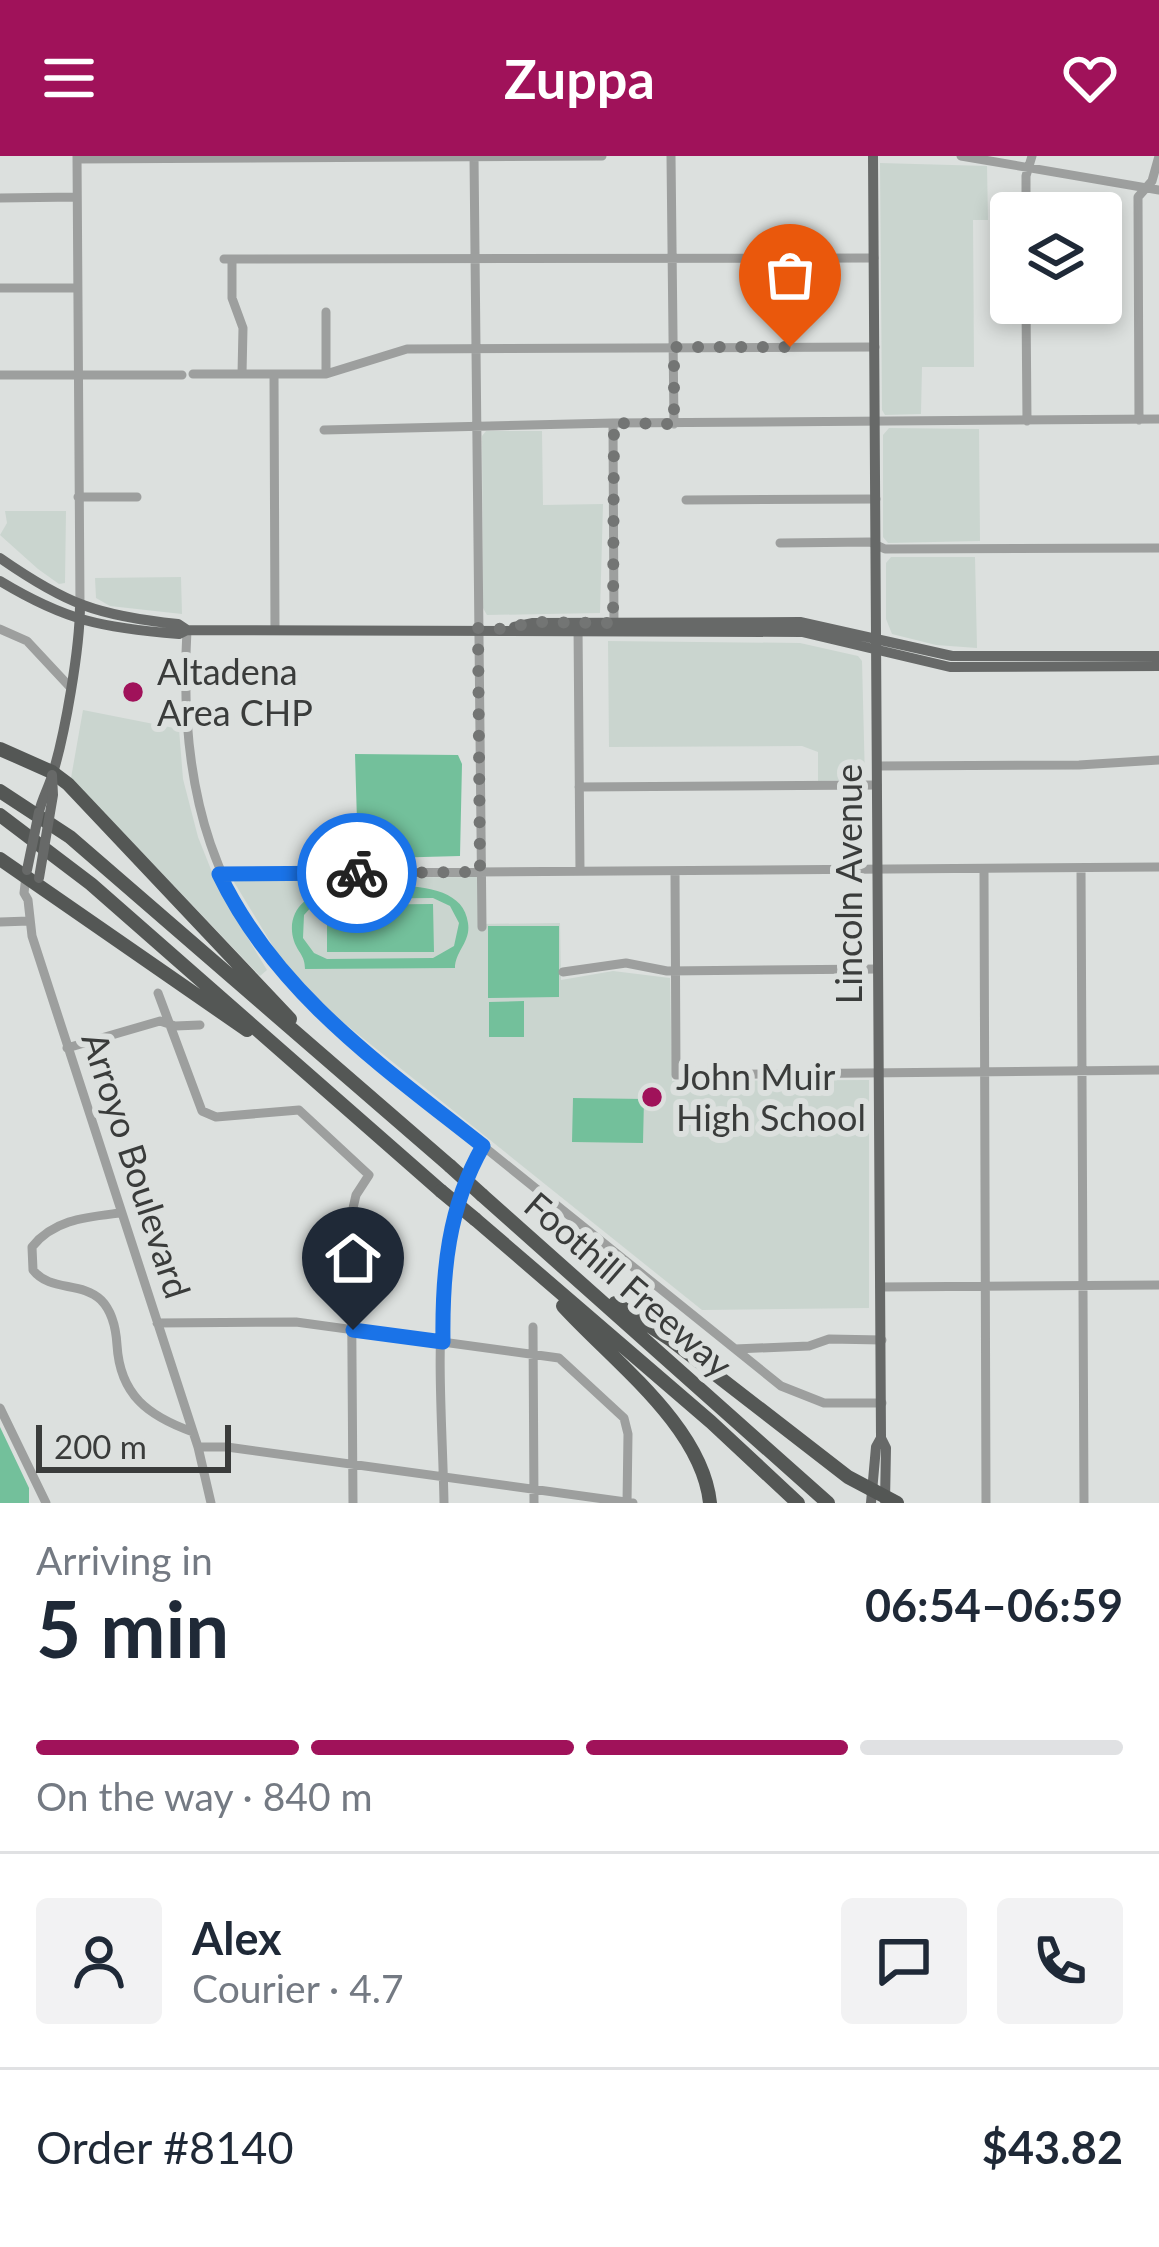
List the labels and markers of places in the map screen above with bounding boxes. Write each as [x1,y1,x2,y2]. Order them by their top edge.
pin [739,224,841,347]
place label: Altadena Area CHP [157,649,313,734]
marker: Altadena Area CHP [120,679,146,705]
place label: John Muir High School [676,1054,866,1139]
marker: John Muir High School [639,1084,665,1110]
pin [302,1207,404,1330]

